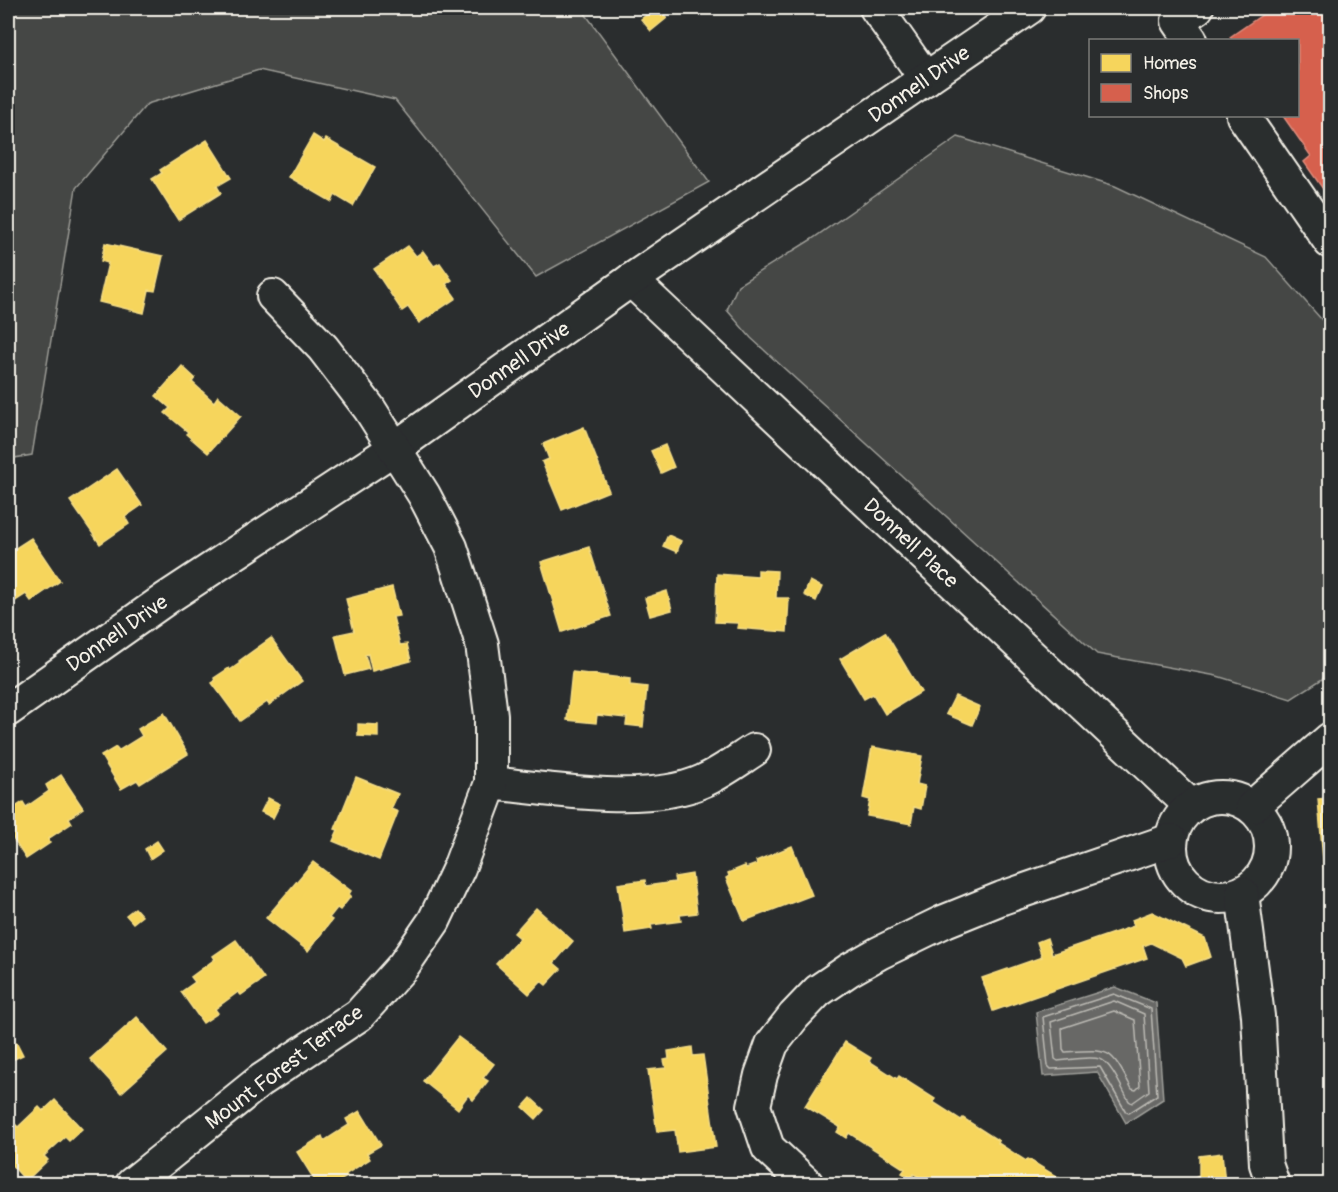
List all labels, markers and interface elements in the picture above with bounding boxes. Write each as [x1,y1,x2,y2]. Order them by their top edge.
street label: Donnell Drive [863,39,976,129]
legend [1089,39,1299,117]
text: Homes [1143,52,1196,75]
text: Shops [1143,82,1188,105]
street label: Donnell Drive [463,315,576,405]
street label: Donnell Place [857,492,964,595]
street label: Donnell Drive [61,588,174,678]
street label: Mount Forest Terrace [200,999,369,1136]

